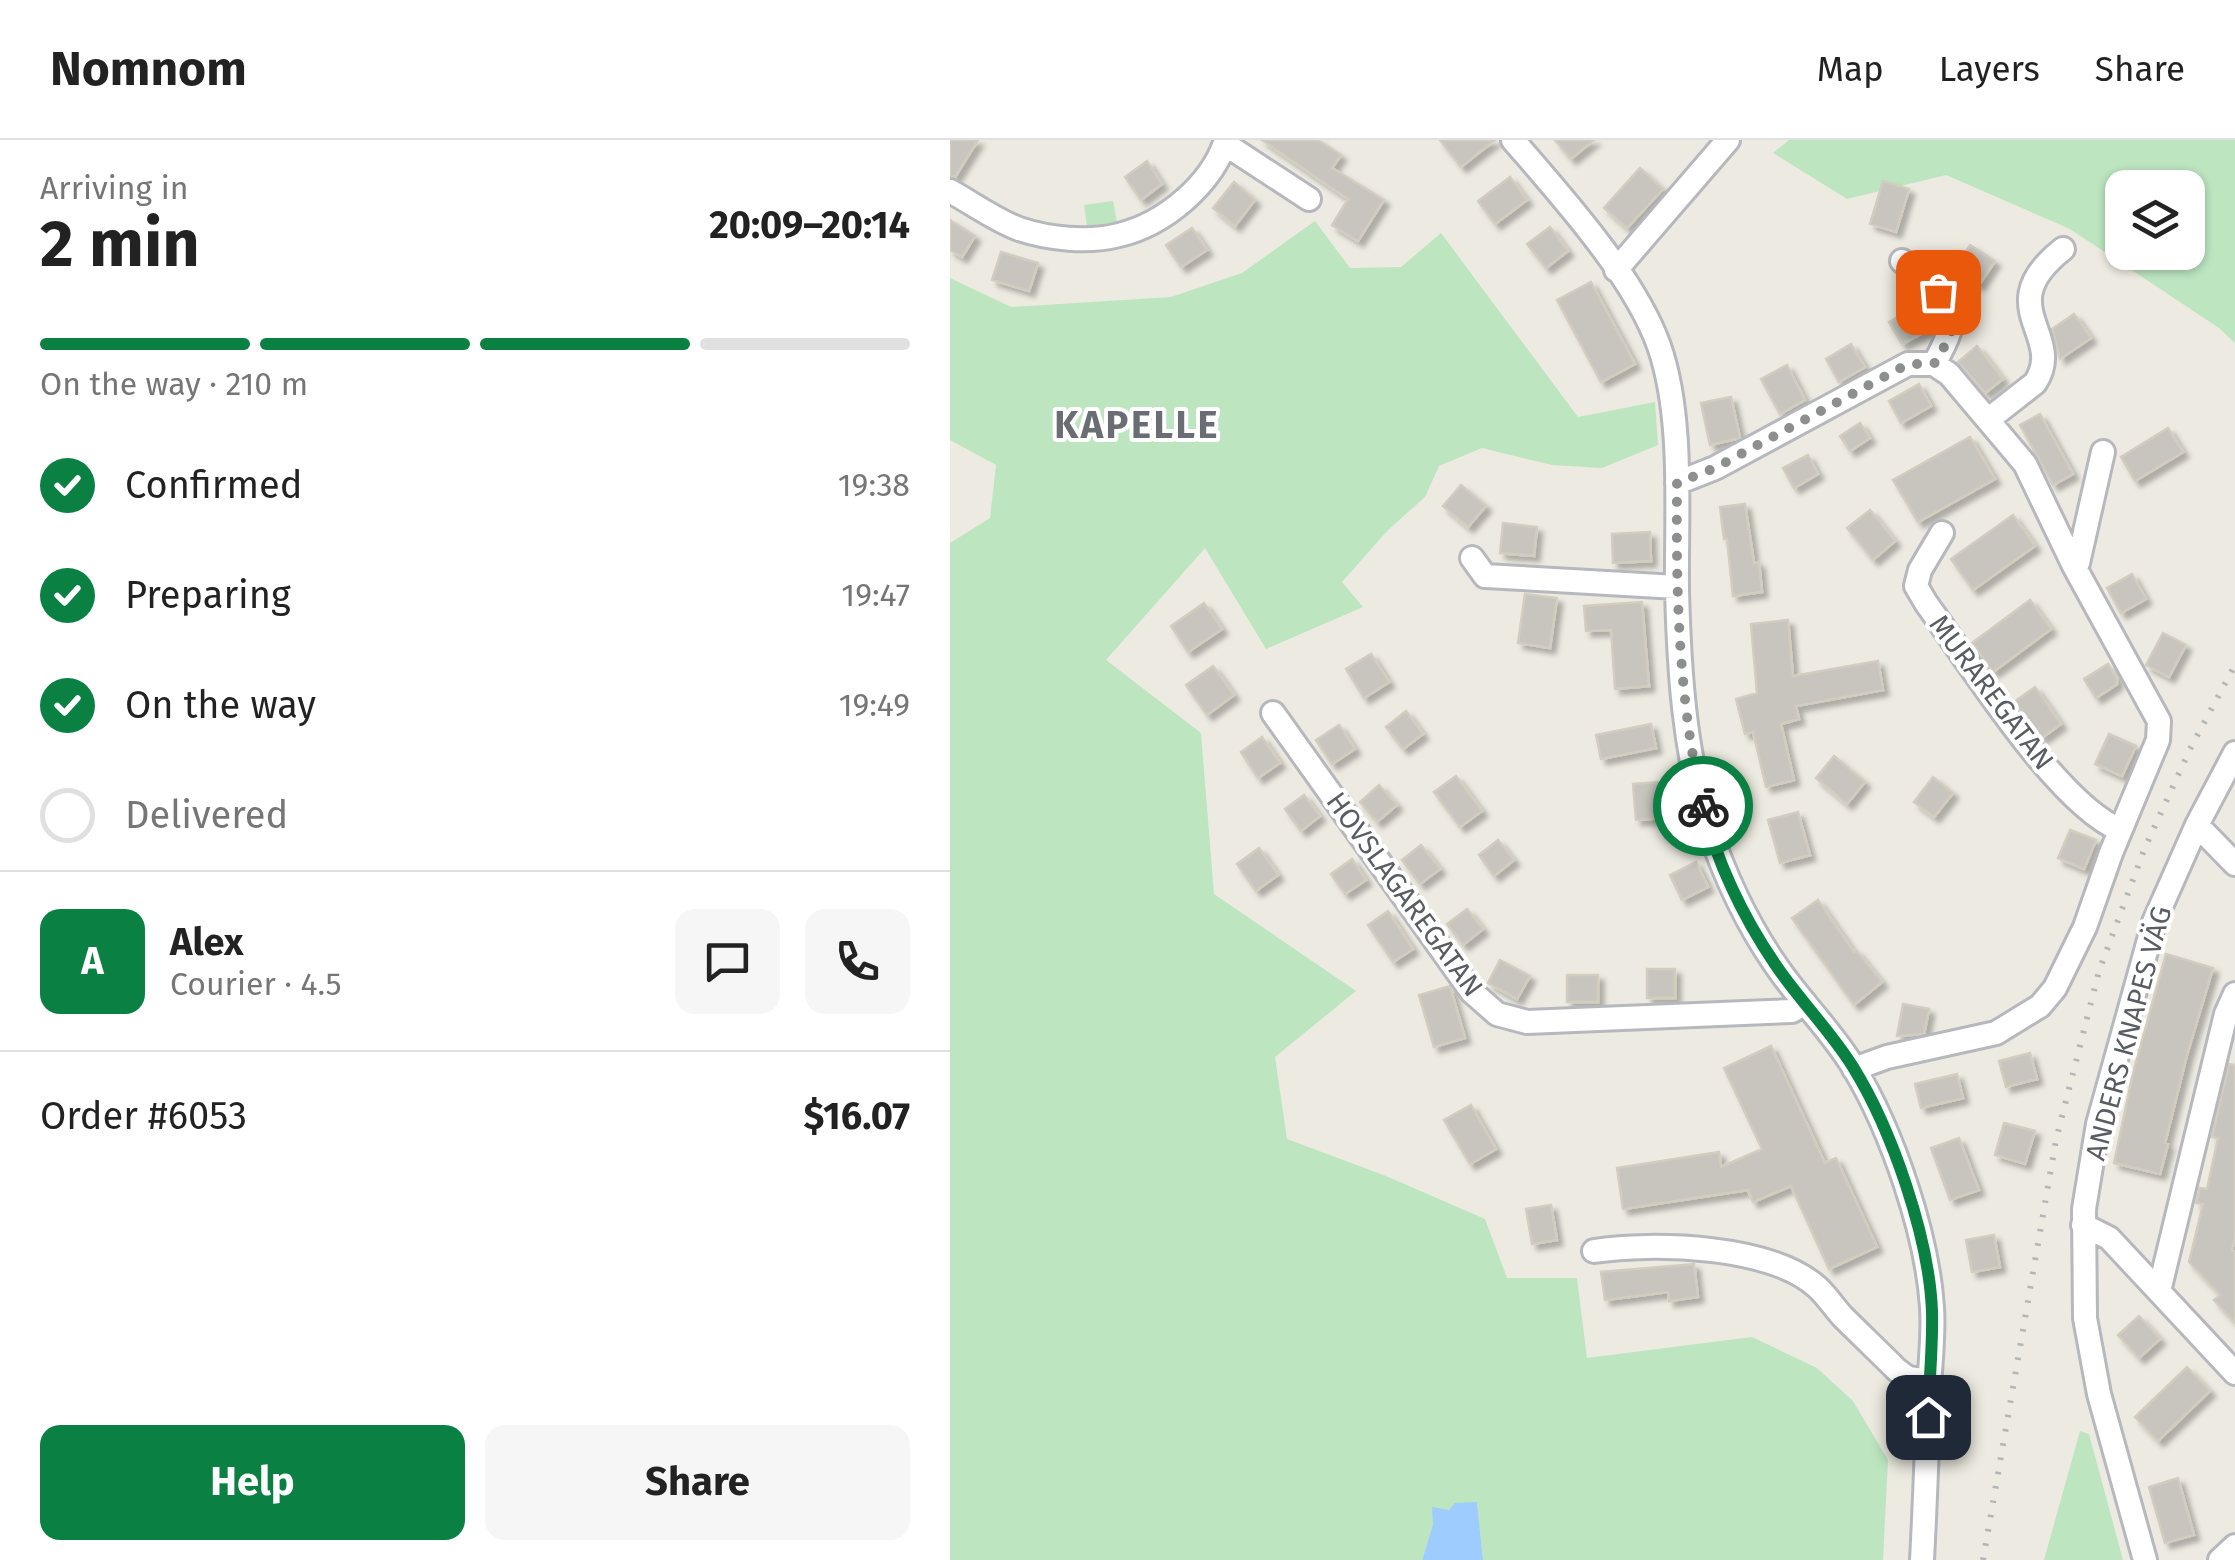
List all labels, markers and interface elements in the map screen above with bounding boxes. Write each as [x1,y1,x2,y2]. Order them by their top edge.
text: Nomnom [50,40,247,98]
text: Map [1817,48,1884,90]
text: Layers [1939,48,2040,90]
text: Share [2095,48,2185,90]
text: Arriving in [40,169,188,207]
map controls [2105,170,2205,270]
button: layers [2105,170,2205,270]
text: 20:09–20:14 [709,202,910,248]
text: 2 min [40,205,200,283]
pin [1896,250,1981,335]
icon: bag [1911,265,1966,320]
text: On the way · 210 m [40,365,308,403]
district label: KAPELLE [1054,402,1220,448]
icon: check [40,458,95,513]
text: Confirmed [125,462,303,508]
text: 19:38 [838,466,910,504]
icon: check [40,568,95,623]
text: Preparing [125,572,291,618]
text: 19:47 [841,576,910,614]
street label: MURAREGATAN [1923,608,2061,776]
icon: check [40,678,95,733]
text: On the way [125,682,316,728]
text: 19:49 [839,686,910,724]
courier [1653,756,1753,856]
icon: bike [1676,779,1731,834]
street label: HOVSLAGAREGATAN [1319,786,1490,1003]
text: Delivered [125,792,288,838]
street label: ANDERS KNAPES VÄG [2079,903,2178,1164]
button: chat [675,909,780,1014]
button: phone [805,909,910,1014]
text: Alex [170,919,243,965]
text: A [81,938,104,984]
text: Courier · 4.5 [170,965,341,1003]
text: Order #6053 [40,1093,247,1139]
text: $16.07 [804,1093,910,1139]
pin [1886,1375,1971,1460]
icon: home [1901,1390,1956,1445]
button: Help [40,1425,465,1540]
button: Share [485,1425,910,1540]

